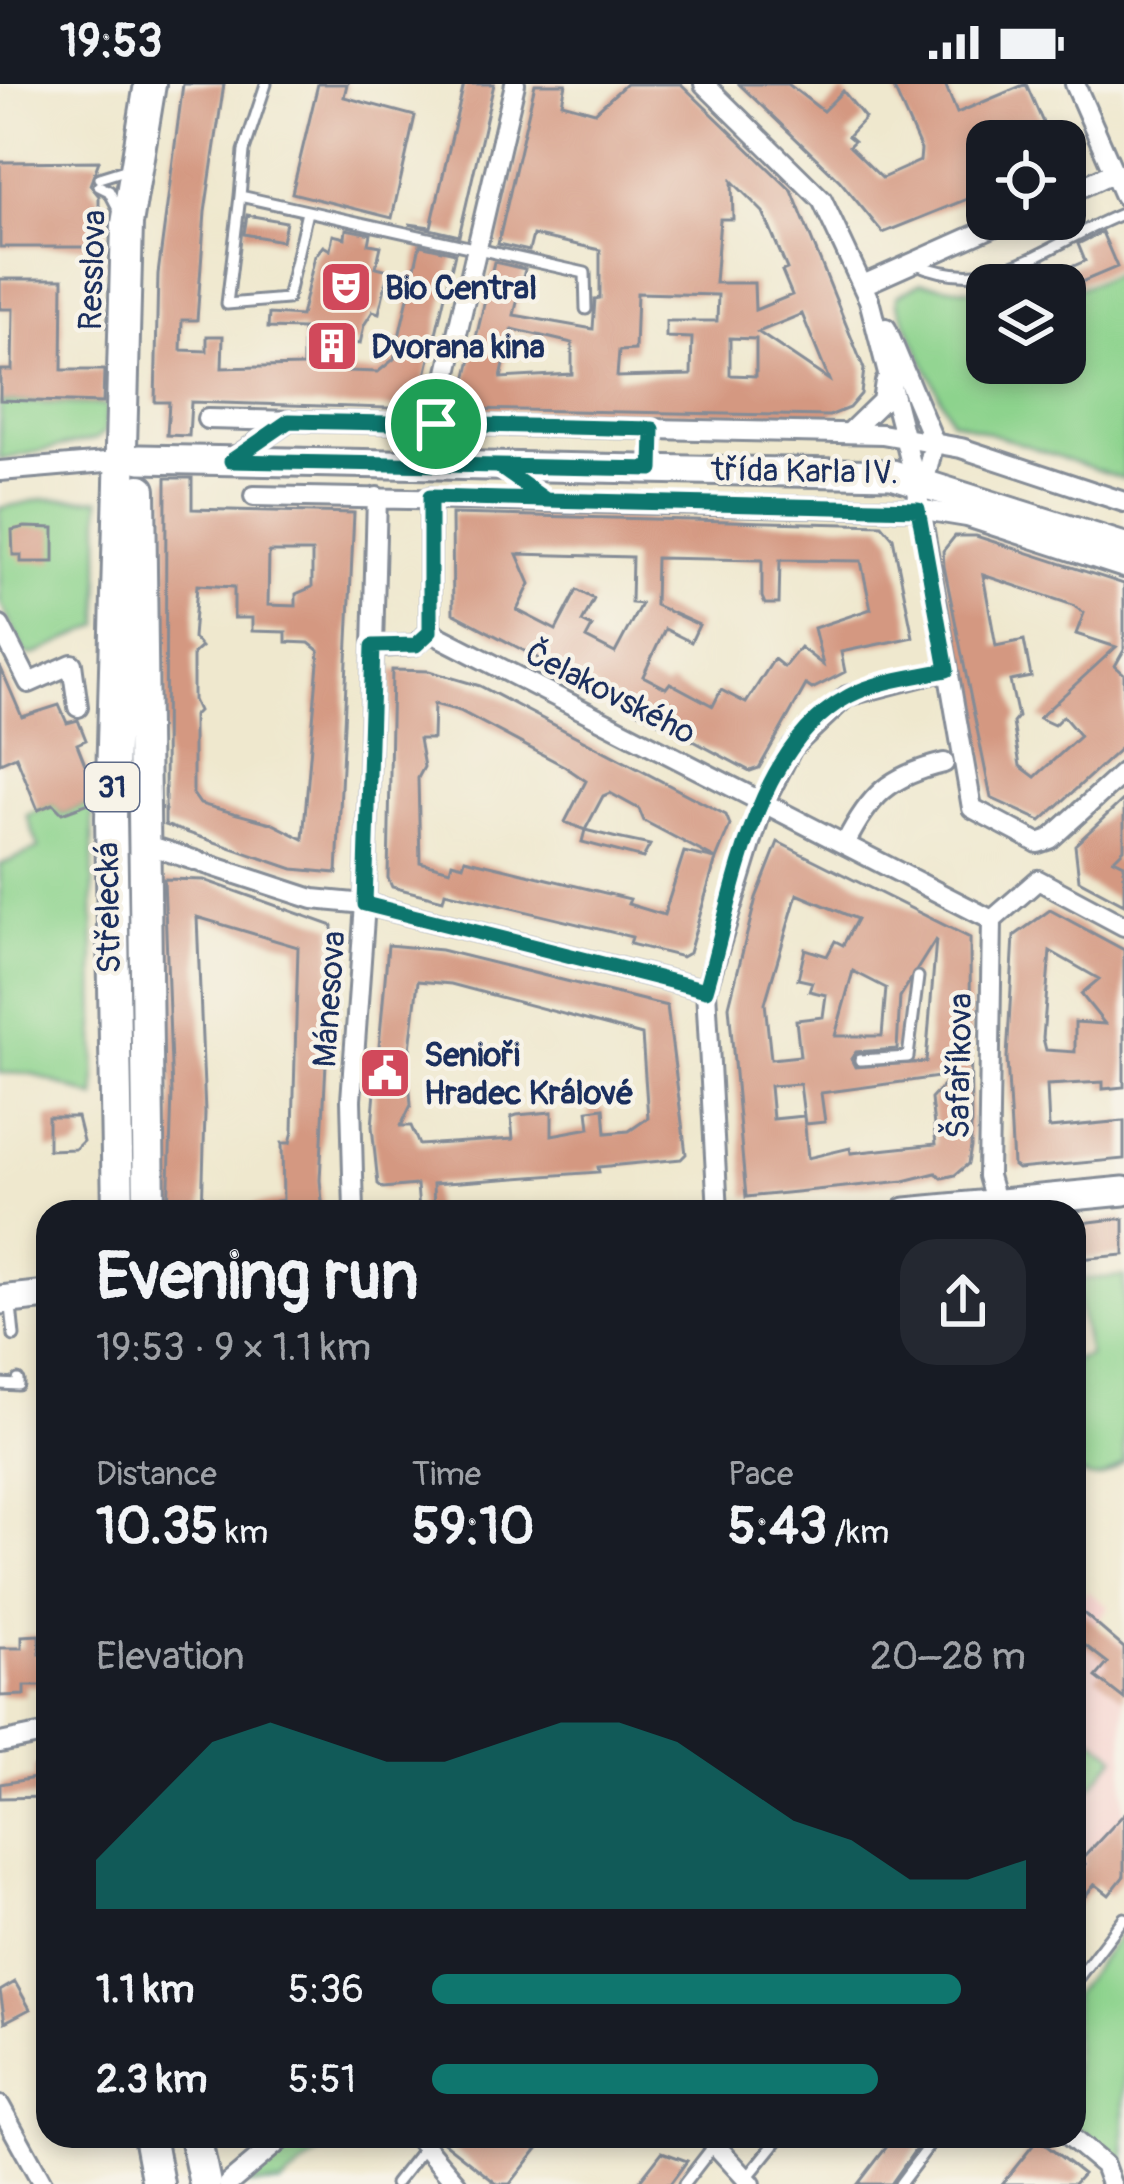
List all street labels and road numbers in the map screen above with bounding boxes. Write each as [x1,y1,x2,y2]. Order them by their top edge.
street label: Resslova [70,209,115,331]
street label: třída Karla IV. [710,449,899,494]
street label: Čelakovského [518,633,702,754]
road number: 31 [85,763,139,811]
street label: Střelecká [87,842,130,974]
street label: Mánesova [304,929,355,1069]
street label: Šafaříkova [938,993,981,1139]

